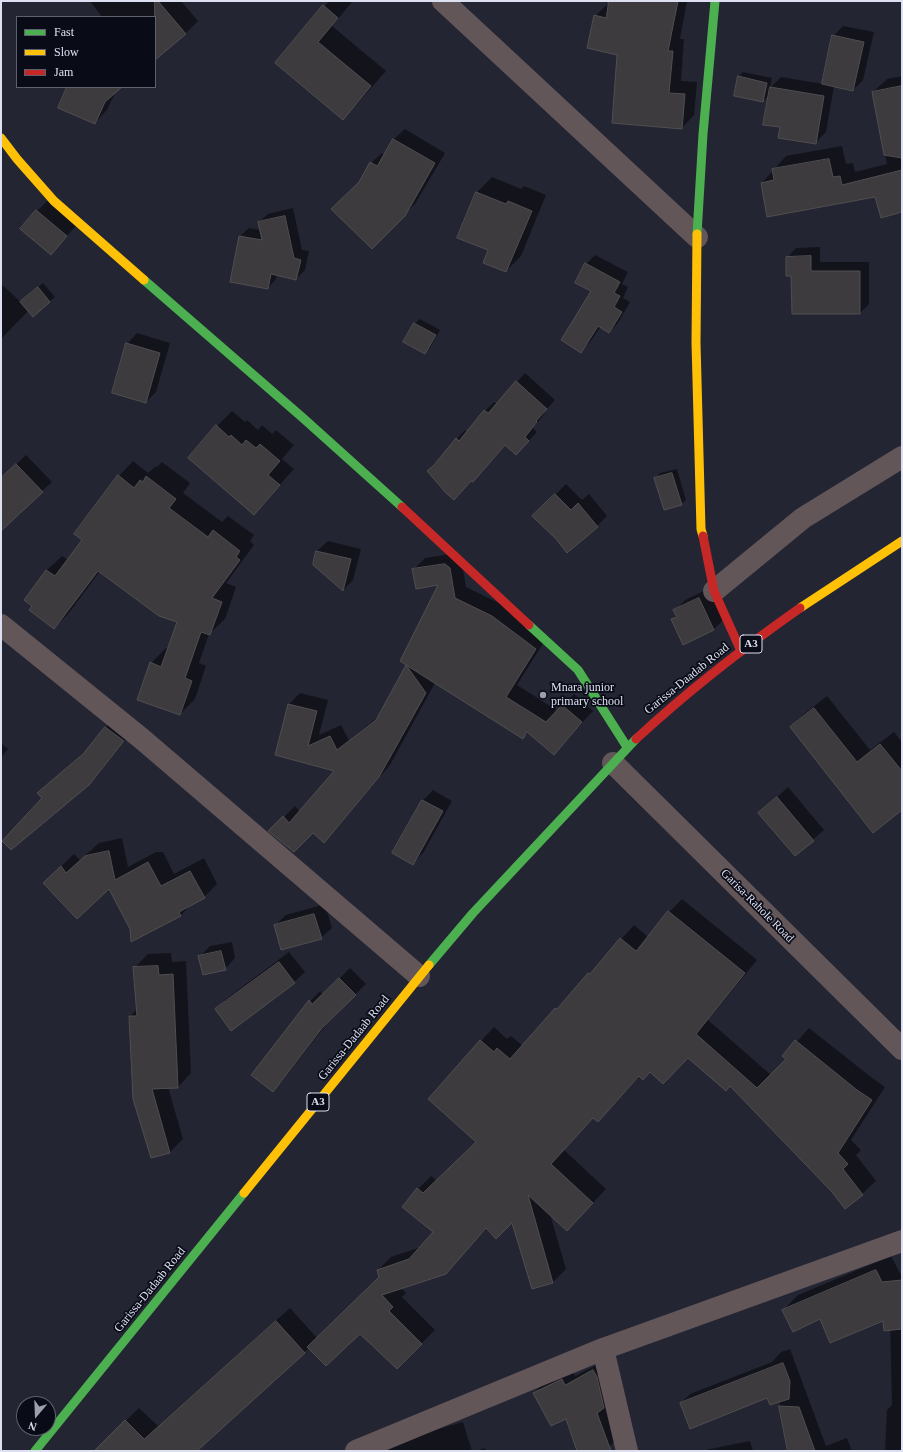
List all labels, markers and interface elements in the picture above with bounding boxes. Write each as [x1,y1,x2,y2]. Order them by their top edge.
legend [16,16,156,88]
text: Fast [54,25,74,39]
text: Slow [54,45,79,59]
text: Jam [54,65,73,79]
road number: A3 [740,635,762,653]
street label: Garissa-Daadab Road [642,640,732,718]
place label: Mnara junior primary school [551,681,623,709]
marker: Mnara junior primary school [538,690,548,700]
street label: Garisa-Rahole Road [717,866,797,946]
street label: Garissa-Dadaab Road [315,993,393,1083]
road number: A3 [307,1093,329,1111]
street label: Garissa-Dadaab Road [111,1245,189,1335]
north arrow [16,1396,56,1436]
text: N [27,1419,38,1433]

